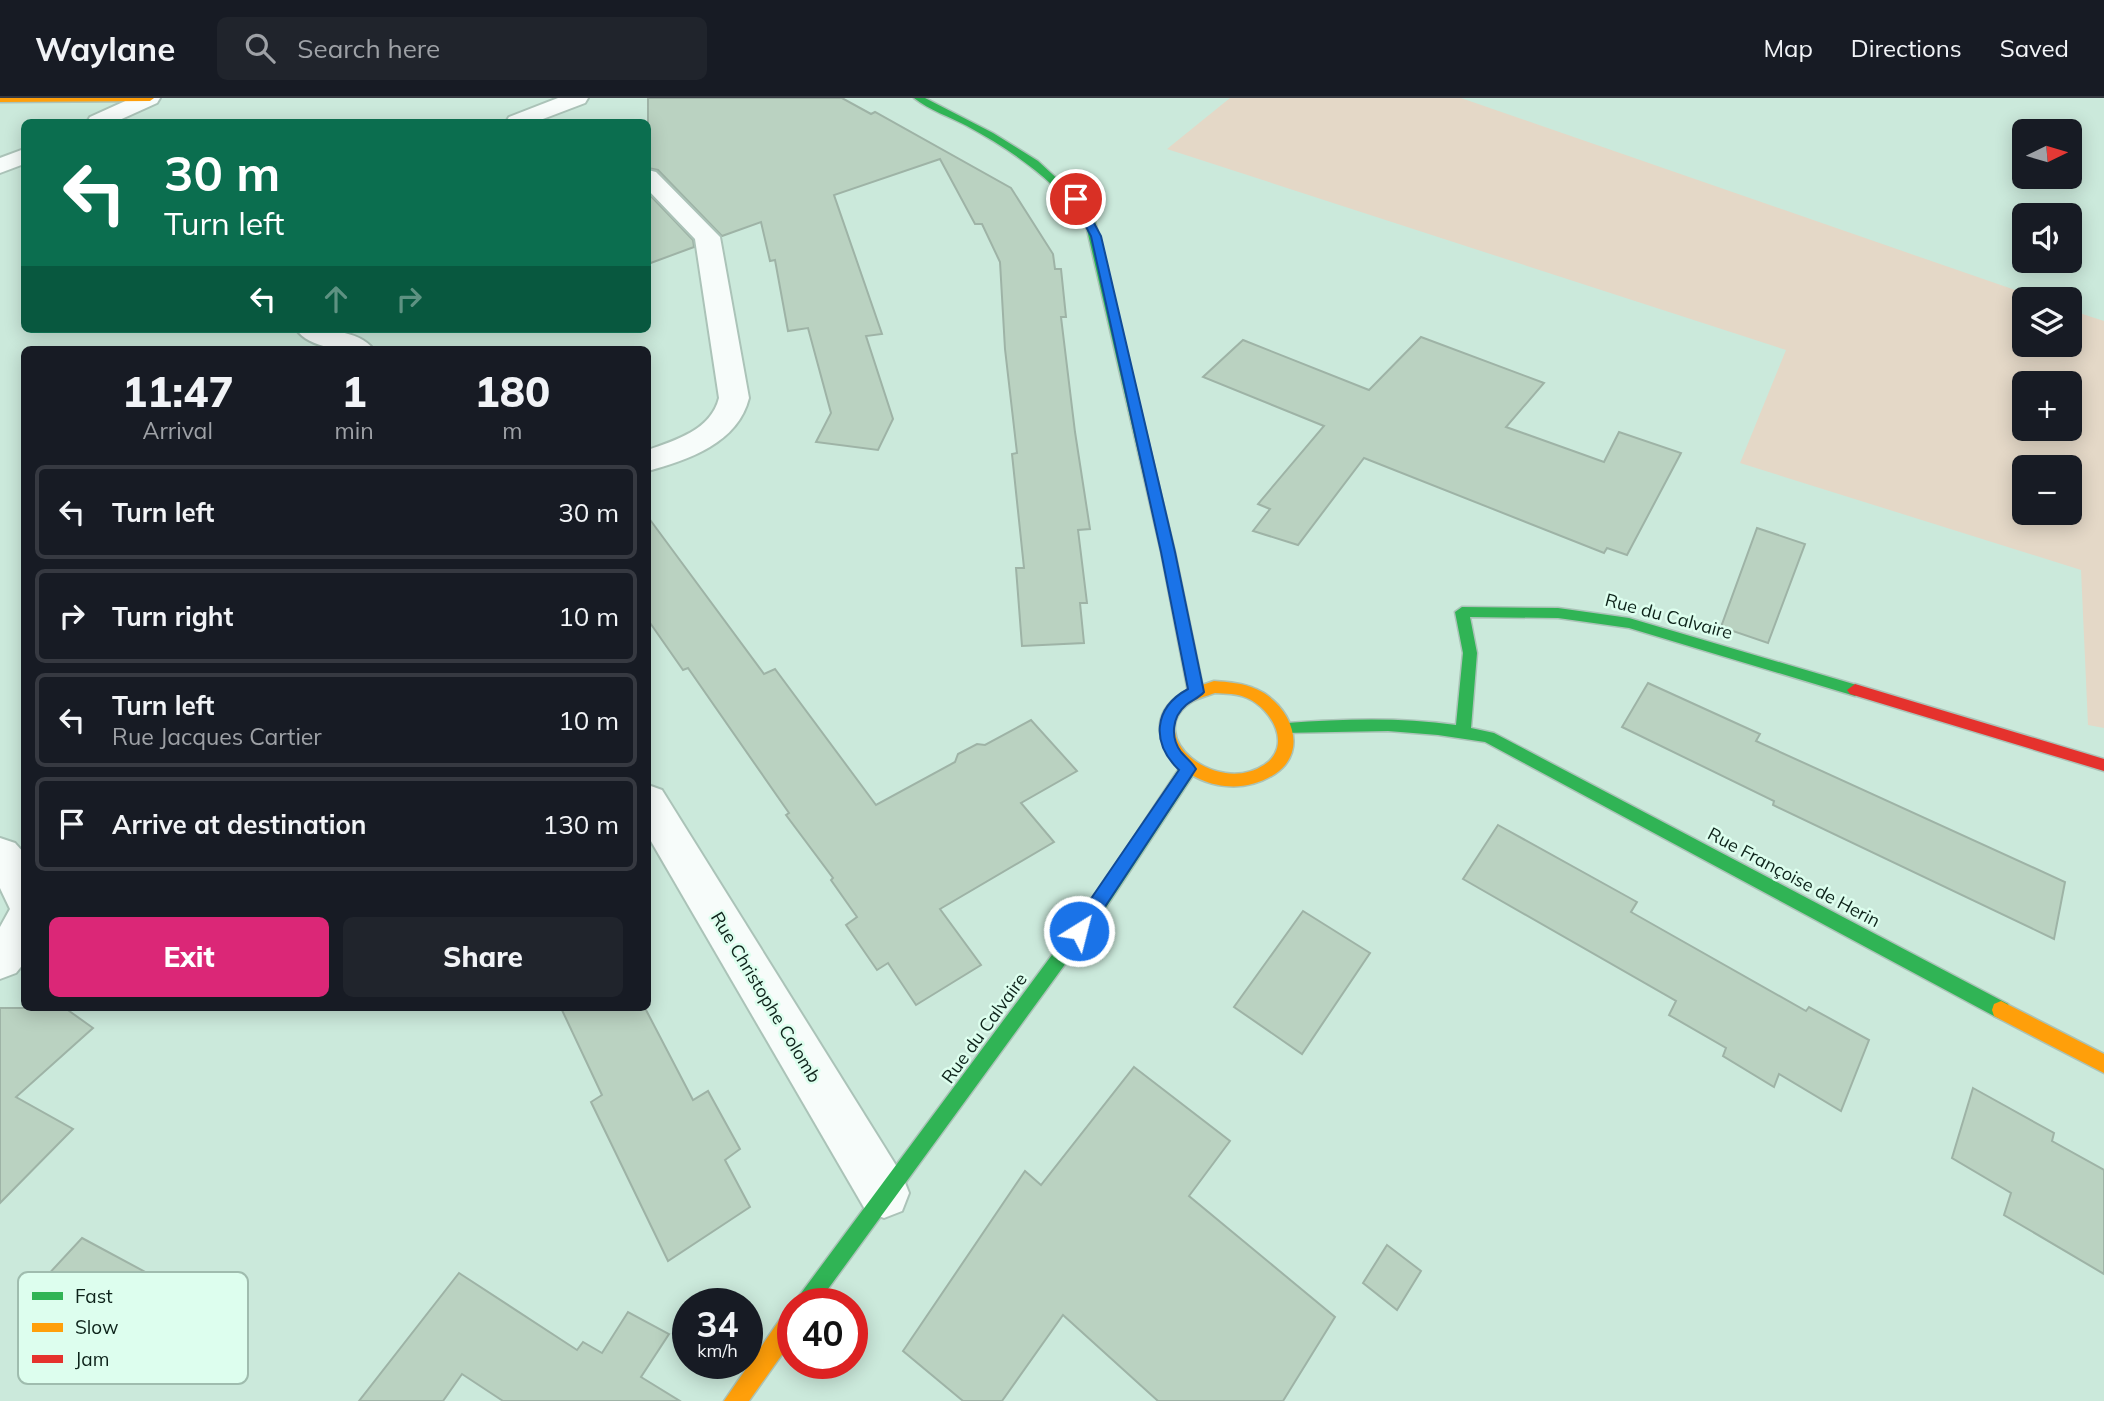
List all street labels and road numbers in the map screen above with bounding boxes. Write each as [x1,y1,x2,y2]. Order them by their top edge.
street label: Rue du Calvaire [1603,588,1735,644]
street label: Rue Françoise de Herin [1704,822,1884,932]
street label: Rue Christophe Colomb [706,907,826,1087]
street label: Rue du Calvaire [936,968,1032,1088]

